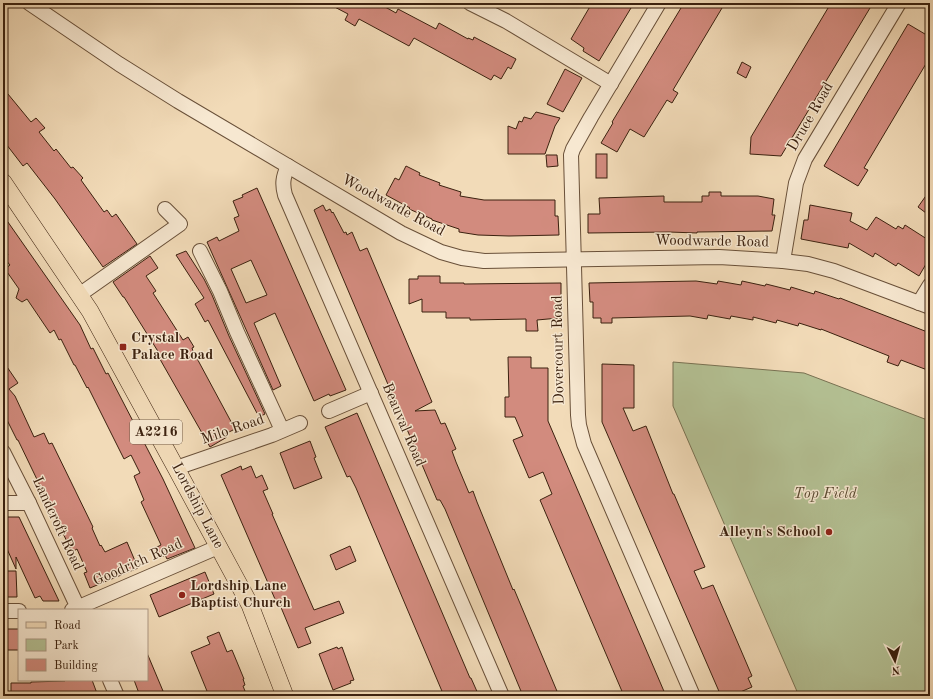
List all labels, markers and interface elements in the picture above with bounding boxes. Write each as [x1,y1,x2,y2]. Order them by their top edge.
street label: Druce Road [785,80,837,154]
street label: Woodwarde Road [339,173,447,240]
street label: Woodwarde Road [655,234,769,250]
street label: Dovercourt Road [551,295,567,405]
place label: Crystal Palace Road [131,331,213,363]
marker: Crystal Palace Road [118,342,128,352]
street label: Beauval Road [379,381,427,469]
street label: Milo Road [199,412,267,448]
road number: A2216 [130,420,182,444]
street label: Lordship Lane [168,461,226,551]
street label: Landcroft Road [29,475,85,573]
park label: Top Field [793,487,858,502]
place label: Alleyn's School [718,525,821,540]
marker: Alleyn's School [824,527,834,537]
street label: Goodrich Road [91,537,185,589]
place label: Lordship Lane Baptist Church [190,579,291,611]
marker: Lordship Lane Baptist Church [177,590,187,600]
legend [18,609,148,681]
text: Road [54,620,81,632]
text: Park [54,640,79,652]
north arrow [875,641,915,681]
text: Building [54,660,98,672]
text: N [891,664,901,675]

